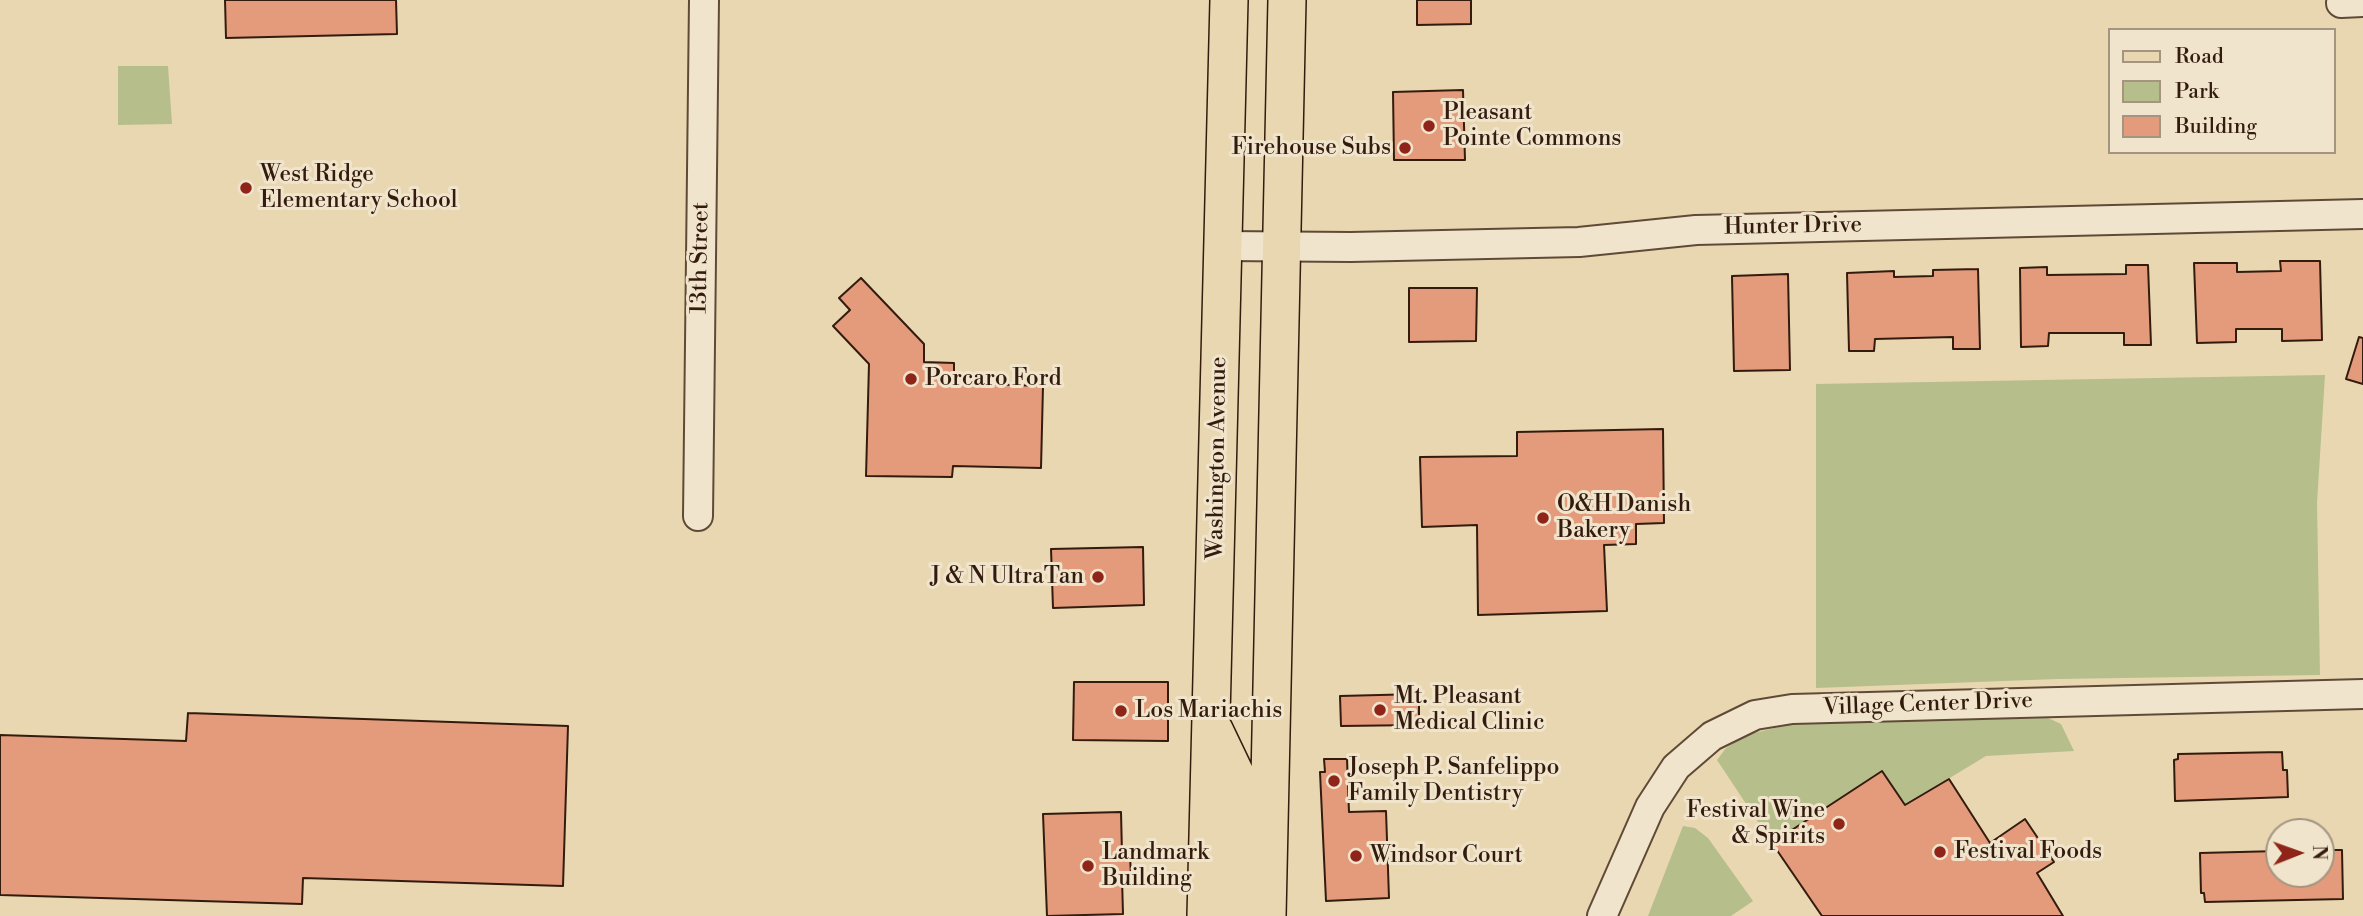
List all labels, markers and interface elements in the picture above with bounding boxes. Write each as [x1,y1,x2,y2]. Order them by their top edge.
legend [2108,28,2335,154]
text: Road [2175,44,2224,70]
text: Park [2175,79,2219,105]
place label: Pleasant Pointe Commons [1443,99,1621,153]
text: Building [2175,114,2257,140]
marker: Pleasant Pointe Commons [1421,118,1437,134]
place label: Firehouse Subs [1232,134,1391,162]
marker: Firehouse Subs [1397,140,1413,156]
place label: West Ridge Elementary School [260,161,458,215]
marker: West Ridge Elementary School [238,180,254,196]
street label: 13th Street [686,202,716,314]
street label: Hunter Drive [1724,212,1862,242]
street label: Washington Avenue [1202,356,1234,560]
place label: Porcaro Ford [925,365,1062,393]
marker: Porcaro Ford [903,371,919,387]
place label: O&H Danish Bakery [1557,491,1691,545]
marker: O&H Danish Bakery [1535,510,1551,526]
place label: J & N UltraTan [930,563,1084,591]
marker: J & N UltraTan [1090,569,1106,585]
place label: Mt. Pleasant Medical Clinic [1394,683,1545,737]
street label: Village Center Drive [1823,688,2033,722]
place label: Los Mariachis [1135,697,1282,725]
marker: Mt. Pleasant Medical Clinic [1372,702,1388,718]
marker: Los Mariachis [1113,703,1129,719]
place label: Joseph P. Sanfelippo Family Dentistry [1348,754,1559,808]
marker: Joseph P. Sanfelippo Family Dentistry [1326,773,1342,789]
place label: Festival Wine & Spirits [1686,797,1825,851]
marker: Festival Wine & Spirits [1831,816,1847,832]
north arrow [2265,818,2335,888]
place label: Festival Foods [1954,838,2102,866]
place label: Landmark Building [1102,839,1209,893]
place label: Windsor Court [1370,842,1523,870]
marker: Festival Foods [1932,844,1948,860]
text: N [2307,845,2331,860]
marker: Windsor Court [1348,848,1364,864]
marker: Landmark Building [1080,858,1096,874]

